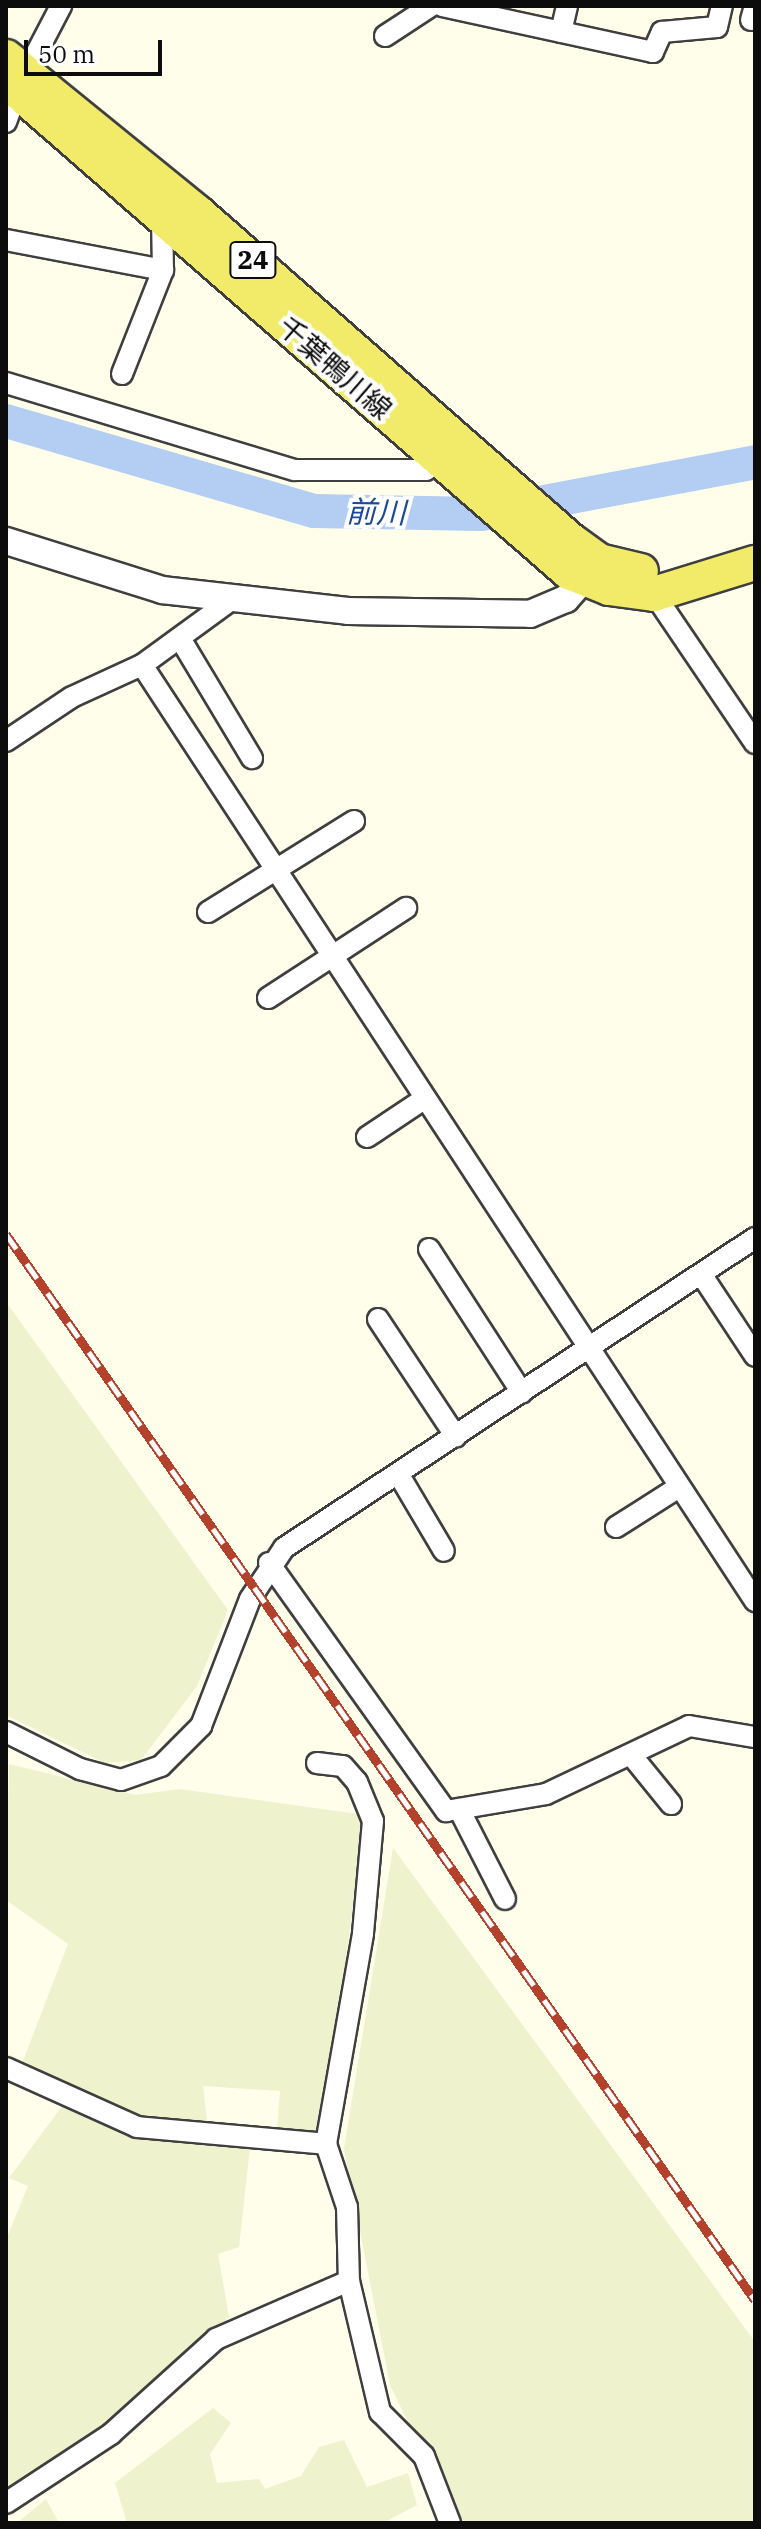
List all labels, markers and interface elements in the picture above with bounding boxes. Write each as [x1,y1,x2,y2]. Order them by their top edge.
scale bar [28,24,166,74]
text: 50 m [38,38,95,70]
road number: 24 [229,238,277,282]
street label: 千葉鴨川線 [271,309,399,427]
water label: 前川 [346,493,406,531]

